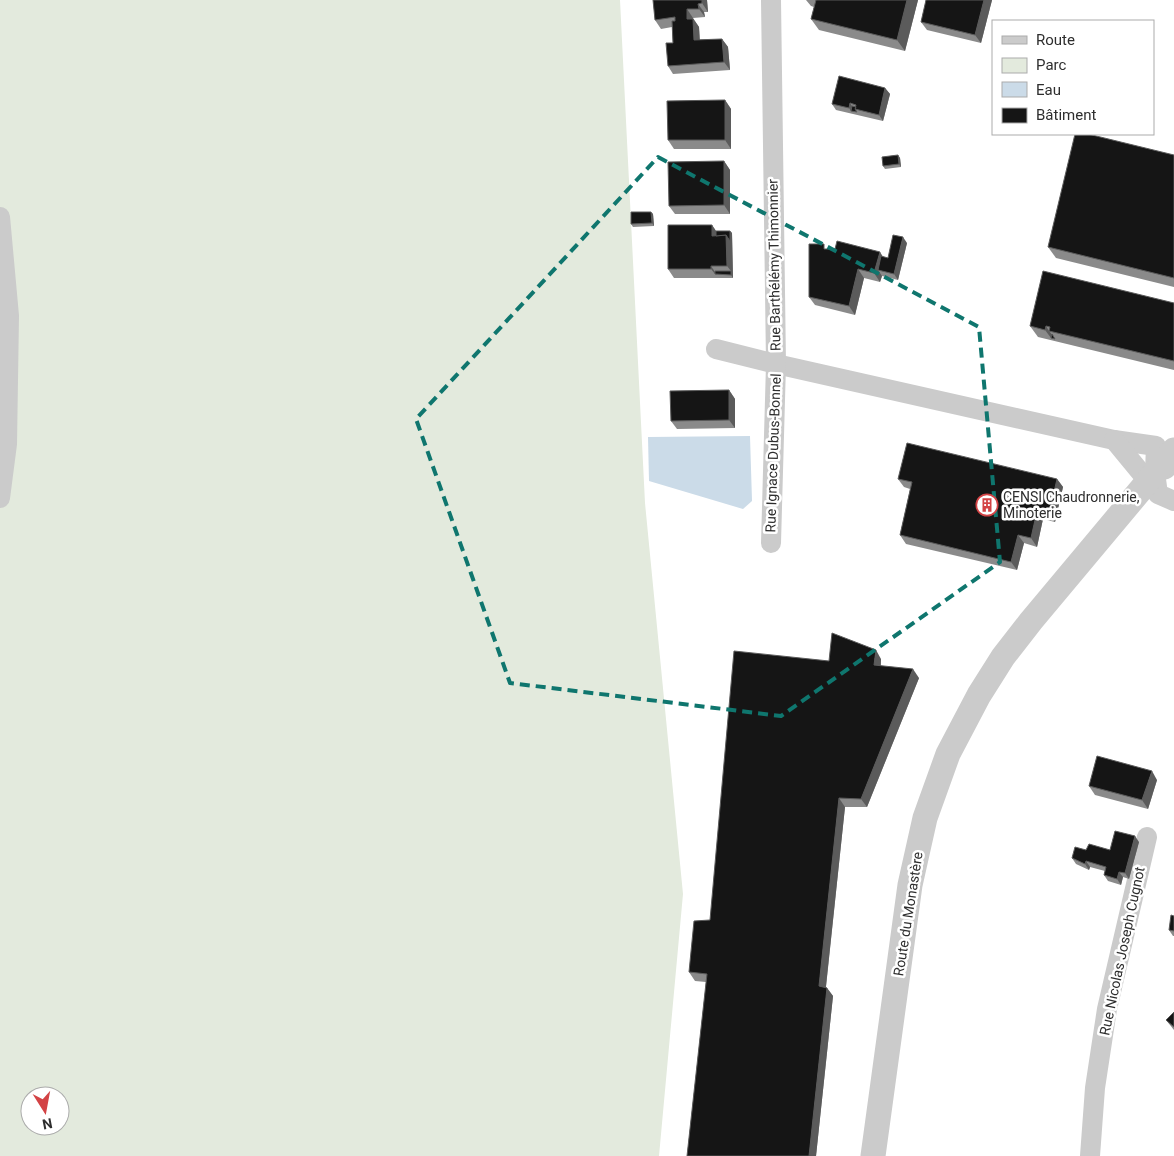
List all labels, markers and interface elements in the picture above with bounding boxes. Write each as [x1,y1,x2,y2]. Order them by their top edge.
legend [992,20,1154,135]
text: Route [1036,31,1075,49]
text: Parc [1036,56,1066,74]
text: Eau [1036,81,1061,99]
text: Bâtiment [1036,106,1096,124]
street label: Rue Barthélémy Thimonnier [764,179,784,351]
street label: Rue Ignace Dubus-Bonnel [762,373,784,533]
place label: CENSI Chaudronnerie, Minoterie [1003,489,1140,521]
building icon: CENSI Chaudronnerie, Minoterie [975,493,999,517]
street label: Route du Monastère [890,851,926,977]
street label: Rue Nicolas Joseph Cugnot [1096,865,1148,1037]
north arrow [20,1086,70,1136]
text: N [41,1115,54,1133]

